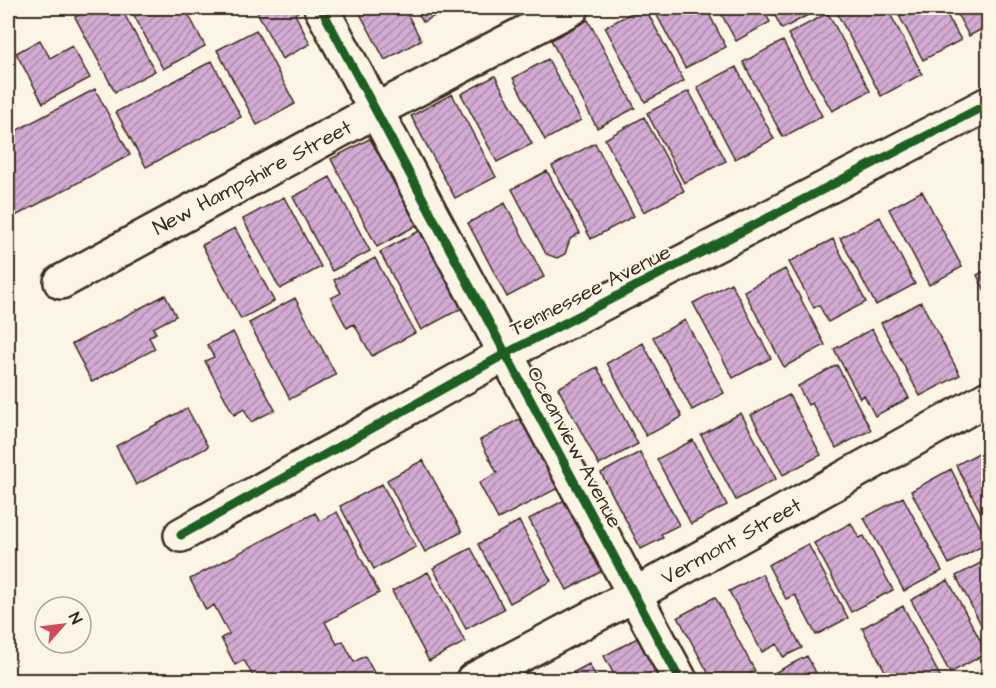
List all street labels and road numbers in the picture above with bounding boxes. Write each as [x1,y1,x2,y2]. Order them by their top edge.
street label: New Hampshire Street [148,112,358,243]
street label: Tennessee Avenue [505,237,676,344]
street label: Oceanview Avenue [520,361,629,533]
street label: Vermont Street [656,491,807,592]

